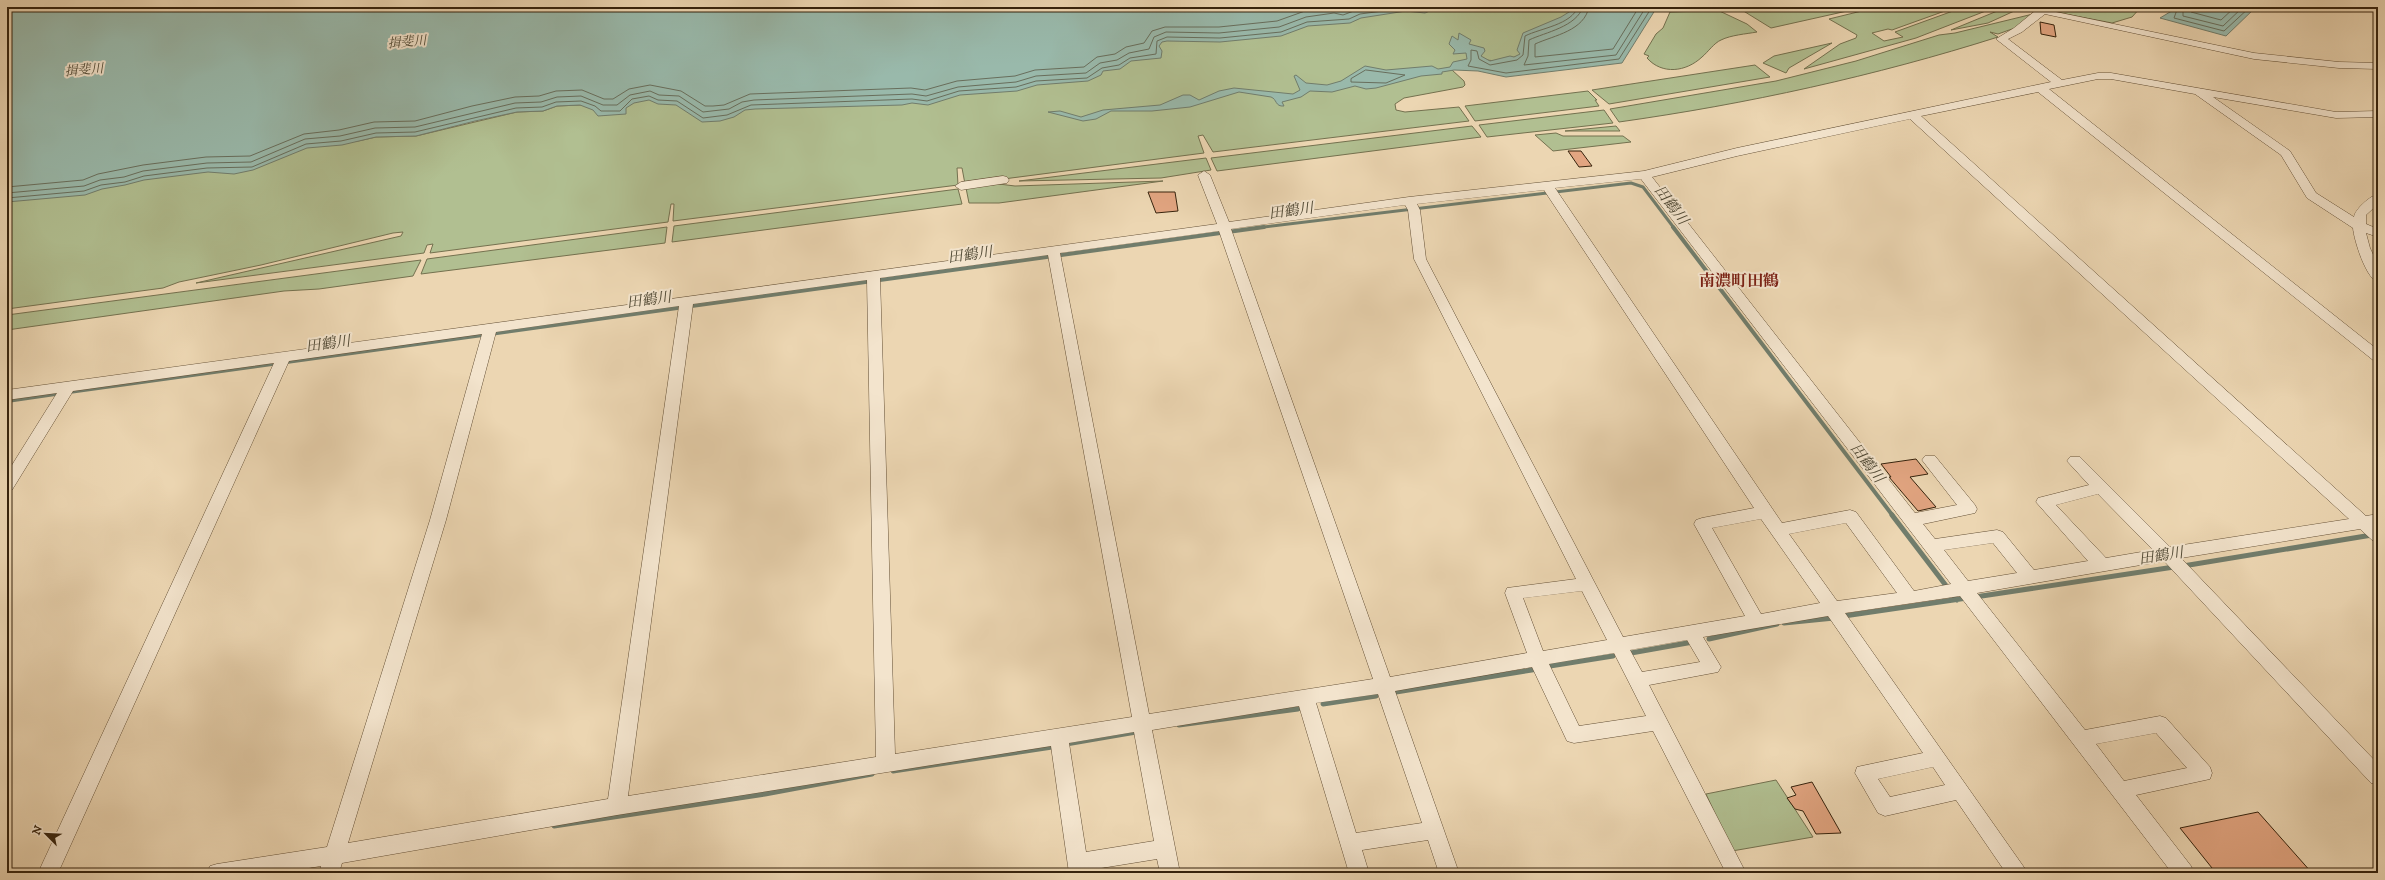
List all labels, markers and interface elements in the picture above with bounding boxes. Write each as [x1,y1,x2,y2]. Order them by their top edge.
water label: 揖斐川 [387,32,429,52]
water label: 揖斐川 [64,60,106,80]
water label: 田鶴川 [1650,181,1693,230]
water label: 田鶴川 [1267,198,1317,224]
water label: 田鶴川 [946,242,996,268]
district label: 南濃町田鶴 [1699,271,1779,291]
water label: 田鶴川 [625,287,675,313]
water label: 田鶴川 [304,331,354,357]
water label: 田鶴川 [1846,439,1889,488]
water label: 田鶴川 [2137,543,2187,569]
north arrow [26,814,66,854]
text: N [30,823,46,837]

